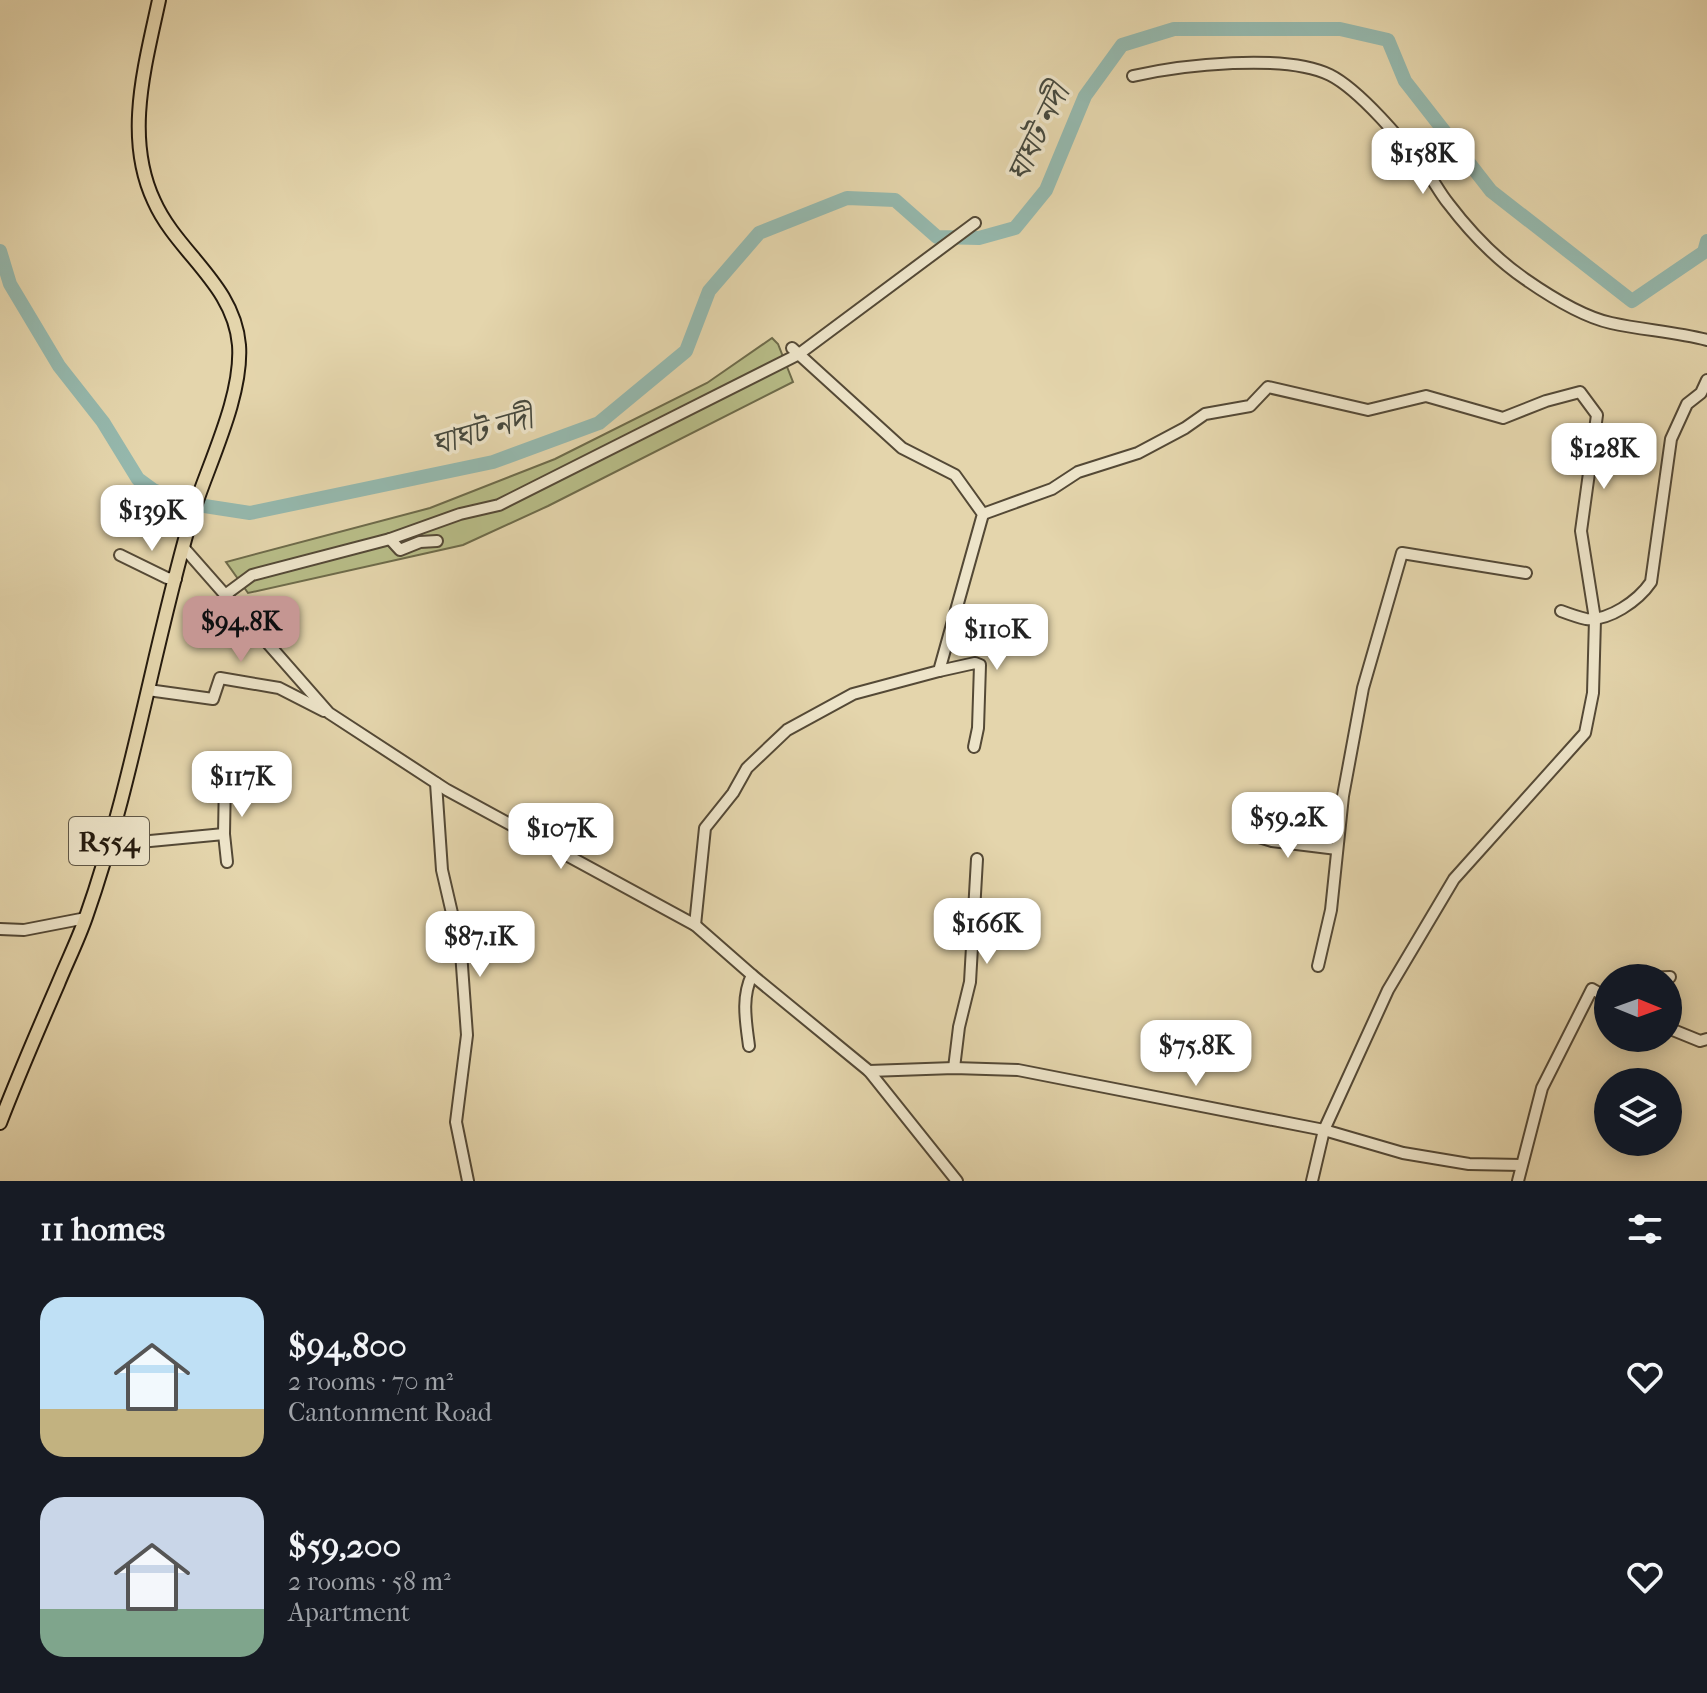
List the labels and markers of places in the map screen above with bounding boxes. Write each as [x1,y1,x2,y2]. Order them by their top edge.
pin: $158K [1367,128,1479,196]
pin: $128K [1548,423,1660,491]
pin: $139K [96,485,208,553]
pin: $94.8K [176,596,306,664]
pin: $110K [941,604,1053,672]
pin: $117K [186,751,298,819]
pin: $59.2K [1223,792,1353,860]
pin: $107K [505,803,617,871]
pin: $166K [931,898,1043,966]
pin: $87.1K [415,911,545,979]
pin: $75.8K [1131,1020,1261,1088]

